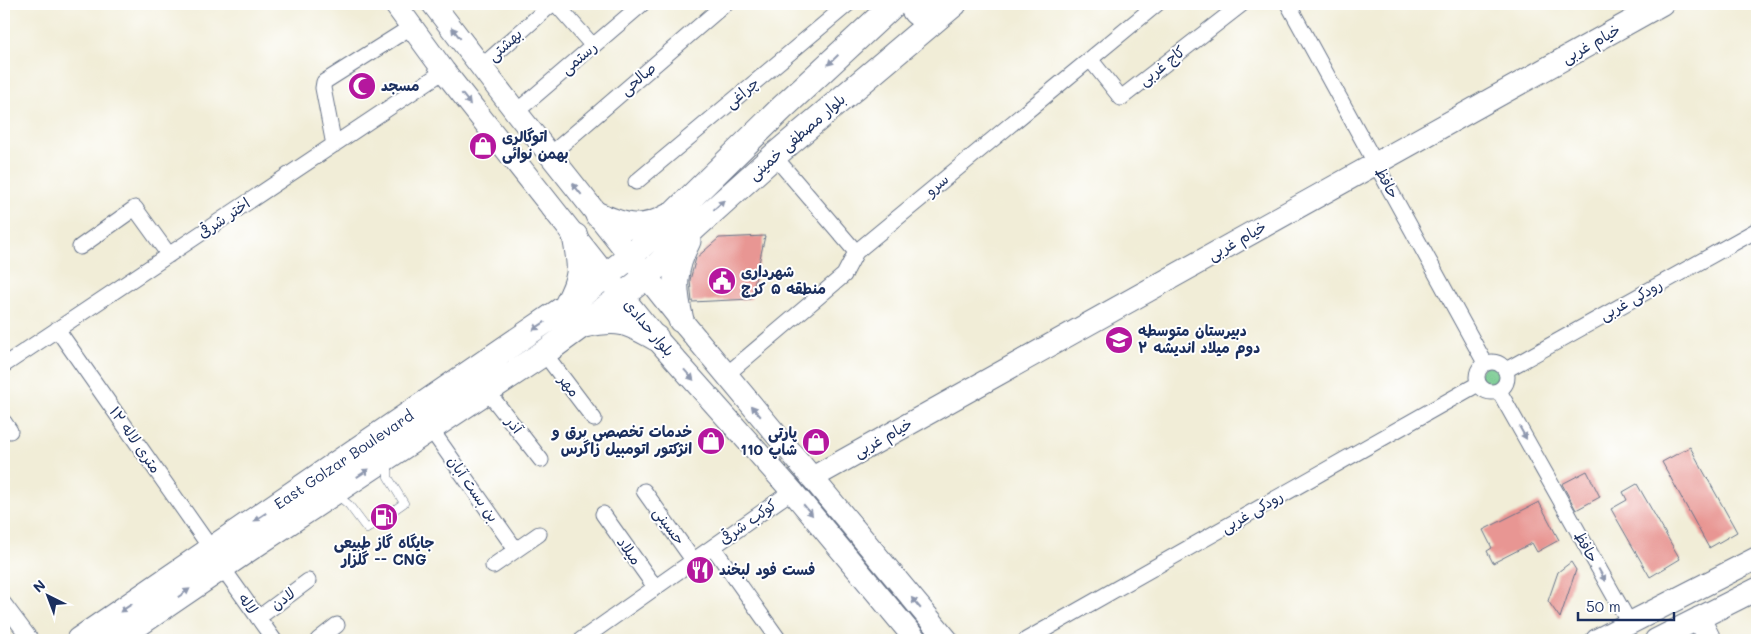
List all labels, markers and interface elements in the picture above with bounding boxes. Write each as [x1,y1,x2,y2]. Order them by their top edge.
street label: خیام غربی [1558,19,1624,69]
street label: بهشتی [483,23,527,66]
one-way arrow [450,27,461,40]
street label: رستمی [556,36,601,79]
street label: کاج غربی [1134,41,1189,91]
one-way arrow [827,54,839,66]
street label: صالحی [615,57,660,100]
mosque icon: مسجد [347,71,377,101]
street label: چراغی [720,72,763,113]
place label: مسجد [381,75,419,95]
street label: بلوار مصطفی خمینی [744,88,850,185]
one-way arrow [461,92,471,106]
place label: اتوگالری بهمن نوائی [502,126,569,164]
shop icon: اتوگالری بهمن نوائی [468,131,498,161]
street label: حافظ [1371,163,1404,202]
street label: سرو [920,169,953,201]
one-way arrow [572,183,583,196]
street label: اختر شرقی [193,192,253,242]
one-way arrow [713,199,725,211]
street label: خیام غربی [1204,216,1270,266]
place label: شهرداری منطقه ۵ کرج [741,261,826,298]
public building icon: شهرداری منطقه ۵ کرج [707,266,737,296]
street label: رودکی غربی [1596,274,1666,325]
street label: بلوار حدادی [620,294,680,360]
place label: دبیرستان متوسطه دوم میلاد اندیشه ۲ [1138,320,1260,359]
one-way arrow [532,321,545,331]
school or university icon: دبیرستان متوسطه دوم میلاد اندیشه ۲ [1104,325,1134,355]
one-way arrow [683,368,695,380]
street label: مهر [554,369,585,401]
street label: ۱۲ متری لاله [106,402,166,477]
one-way arrow [751,404,762,417]
street label: East Golzar Boulevard [270,405,417,513]
street label: آذر [501,411,529,438]
street label: خیام غربی [850,413,916,463]
place label: خدمات تخصصی برق و انژکتور اتومبیل زاگرس [551,421,692,459]
place label: پارتی شاپ 110 [740,422,798,459]
shop icon: خدمات تخصصی برق و انژکتور اتومبیل زاگرس [696,426,726,456]
shop icon: پارتی شاپ 110 [801,427,831,457]
one-way arrow [1518,427,1527,440]
street label: بن بست آبان [444,451,504,526]
one-way arrow [356,468,370,478]
street label: رودکی غربی [1217,485,1287,538]
street label: کوکب شرقی [715,494,780,548]
fuel station icon: جایگاه گاز طبیعی گلزار -- CNG [369,502,399,532]
street label: حسینی [649,503,690,549]
one-way arrow [802,504,813,516]
one-way arrow [254,512,267,522]
street label: حافظ [1570,527,1604,566]
place label: جایگاه گاز طبیعی گلزار -- CNG [334,532,435,569]
street label: میلاد [613,532,647,568]
restaurant icon: فست فود لبخند [685,555,715,585]
place label: فست فود لبخند [719,559,815,580]
one-way arrow [1598,568,1607,582]
north arrow [22,572,72,622]
text: N [29,575,49,597]
street label: لادن [266,582,299,614]
one-way arrow [177,588,191,598]
street label: لاله [235,589,263,618]
scale bar [1578,589,1675,621]
text: 50 m [1586,596,1621,616]
one-way arrow [911,597,922,610]
one-way arrow [119,604,133,613]

